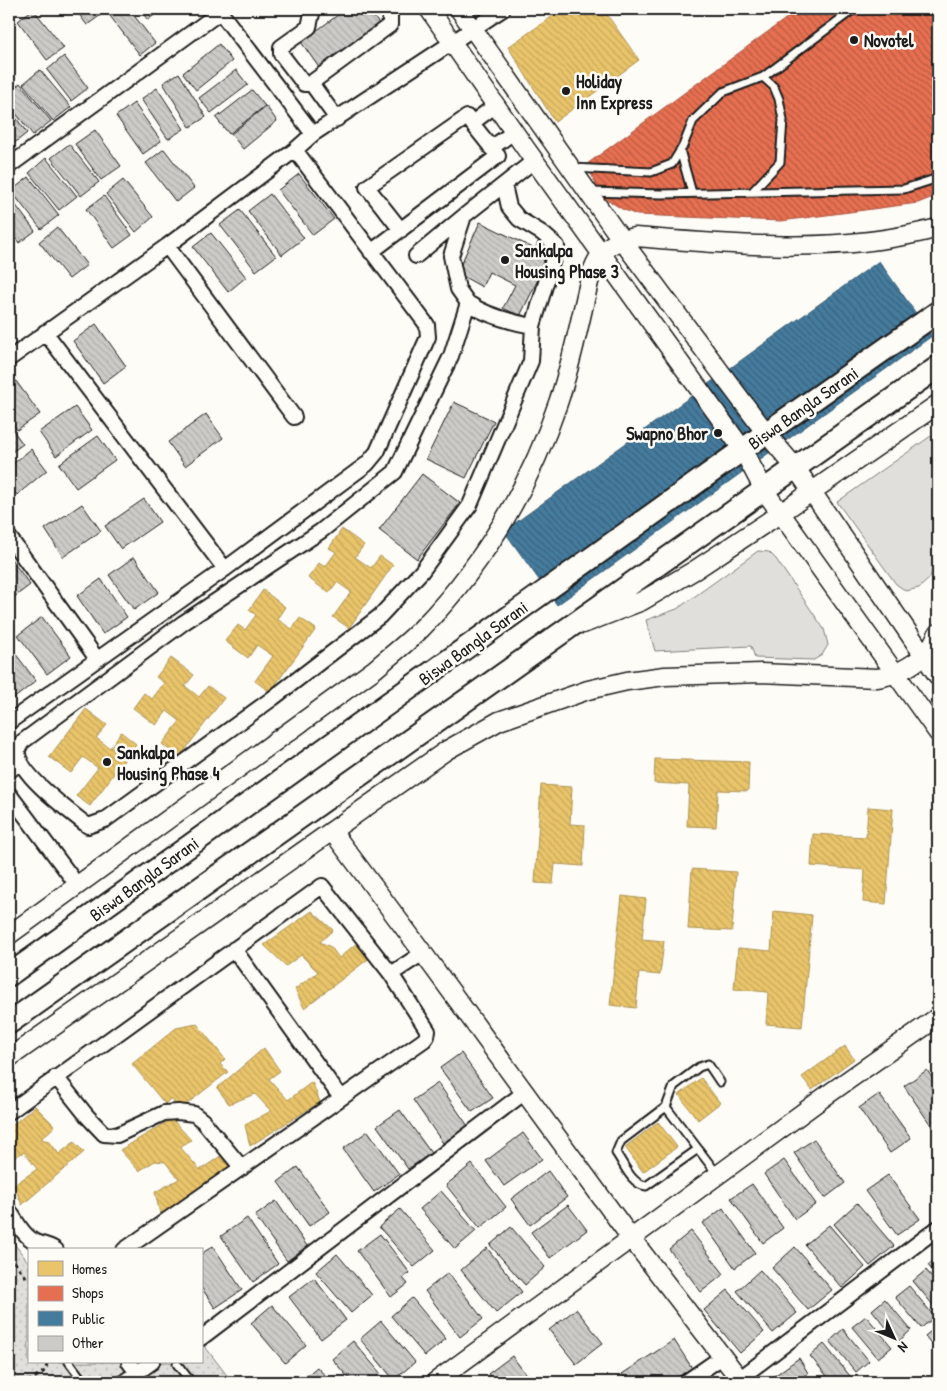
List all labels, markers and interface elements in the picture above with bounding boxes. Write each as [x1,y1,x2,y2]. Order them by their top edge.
place label: Novotel [864,28,915,53]
marker: Novotel [848,34,860,46]
place label: Holiday Inn Express [576,69,652,116]
marker: Holiday Inn Express [560,85,572,97]
place label: Sankalpa Housing Phase 3 [515,238,619,285]
marker: Sankalpa Housing Phase 3 [499,254,511,266]
street label: Biswa Bangla Sarani [743,361,863,455]
place label: Swapno Bhor [626,421,708,447]
marker: Swapno Bhor [712,427,724,439]
street label: Biswa Bangla Sarani [413,595,533,691]
place label: Sankalpa Housing Phase 4 [117,740,220,787]
marker: Sankalpa Housing Phase 4 [101,756,113,768]
street label: Biswa Bangla Sarani [84,831,204,927]
legend [28,1248,202,1364]
text: Homes [72,1258,107,1279]
text: Shops [72,1282,104,1303]
text: Public [72,1308,105,1329]
north arrow [870,1314,920,1364]
text: Other [72,1332,104,1353]
text: N [894,1338,913,1357]

